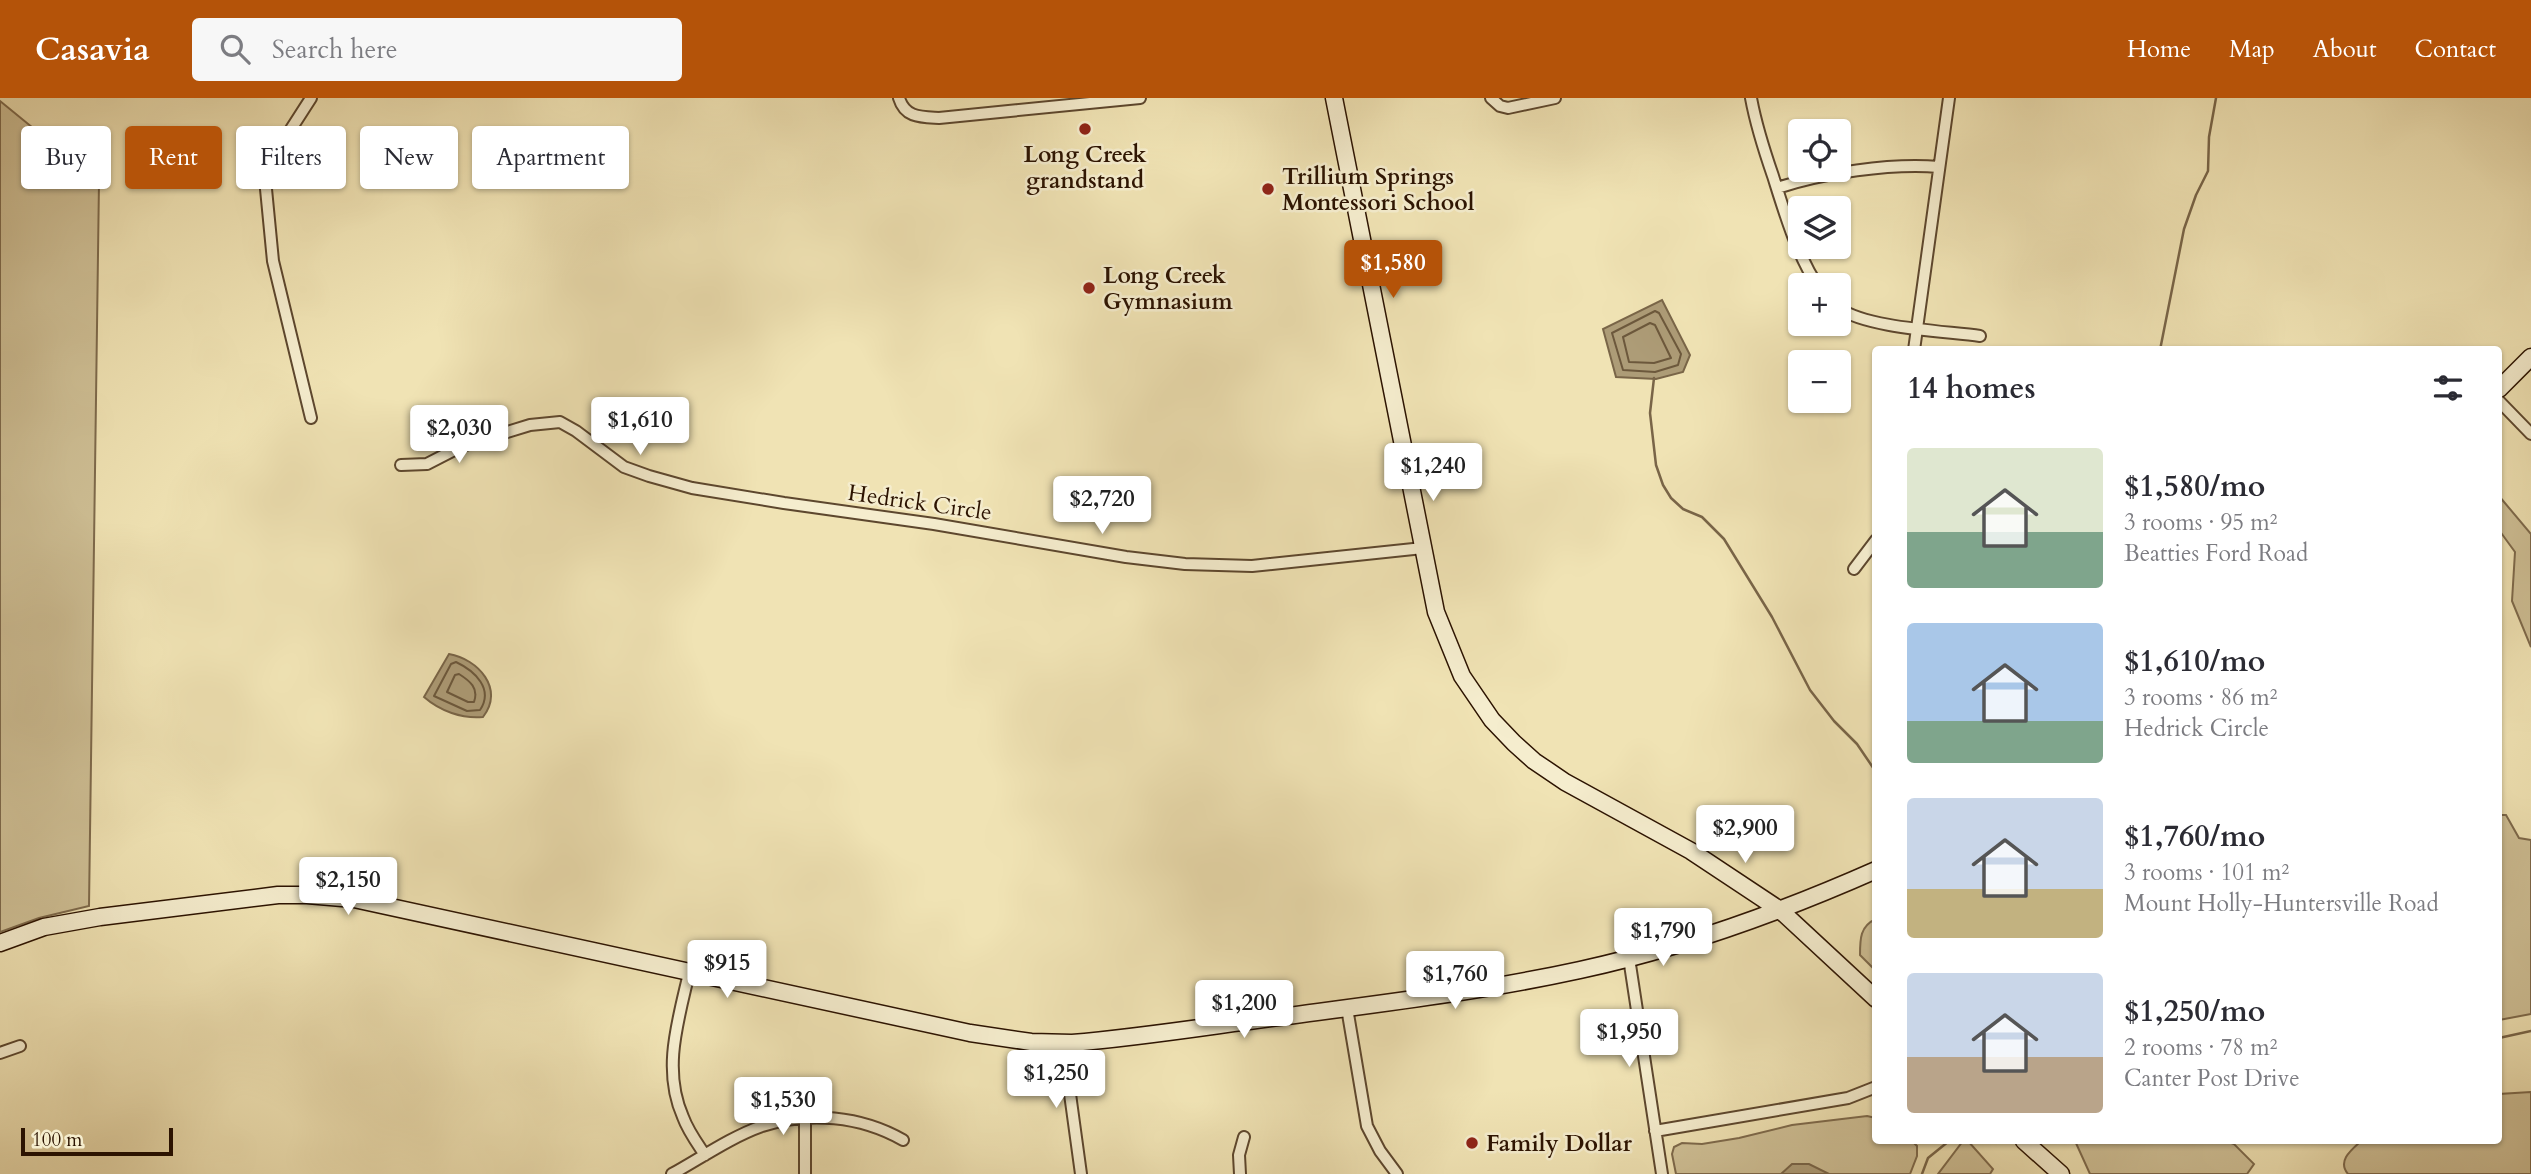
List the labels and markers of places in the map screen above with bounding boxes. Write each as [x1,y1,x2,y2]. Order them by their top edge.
marker: Long Creek grandstand [1077,121,1093,137]
place label: Long Creek grandstand [1023,139,1147,196]
place label: Trillium Springs Montessori School [1282,161,1475,218]
marker: Trillium Springs Montessori School [1260,181,1276,197]
pin: $1,580 [1336,240,1450,300]
place label: Long Creek Gymnasium [1103,260,1233,317]
marker: Long Creek Gymnasium [1081,280,1097,296]
pin: $1,610 [583,398,697,457]
pin: $2,030 [402,406,516,465]
pin: $1,240 [1376,444,1490,503]
pin: $2,720 [1045,476,1159,536]
pin: $2,900 [1688,806,1802,865]
pin: $2,150 [291,858,405,917]
pin: $1,790 [1606,908,1720,968]
pin: $915 [686,940,768,1000]
pin: $1,760 [1398,951,1512,1011]
pin: $1,200 [1187,981,1301,1040]
pin: $1,950 [1572,1010,1686,1069]
pin: $1,250 [999,1051,1113,1110]
pin: $1,530 [726,1077,840,1137]
place label: Family Dollar [1486,1128,1633,1159]
marker: Family Dollar [1464,1135,1480,1151]

